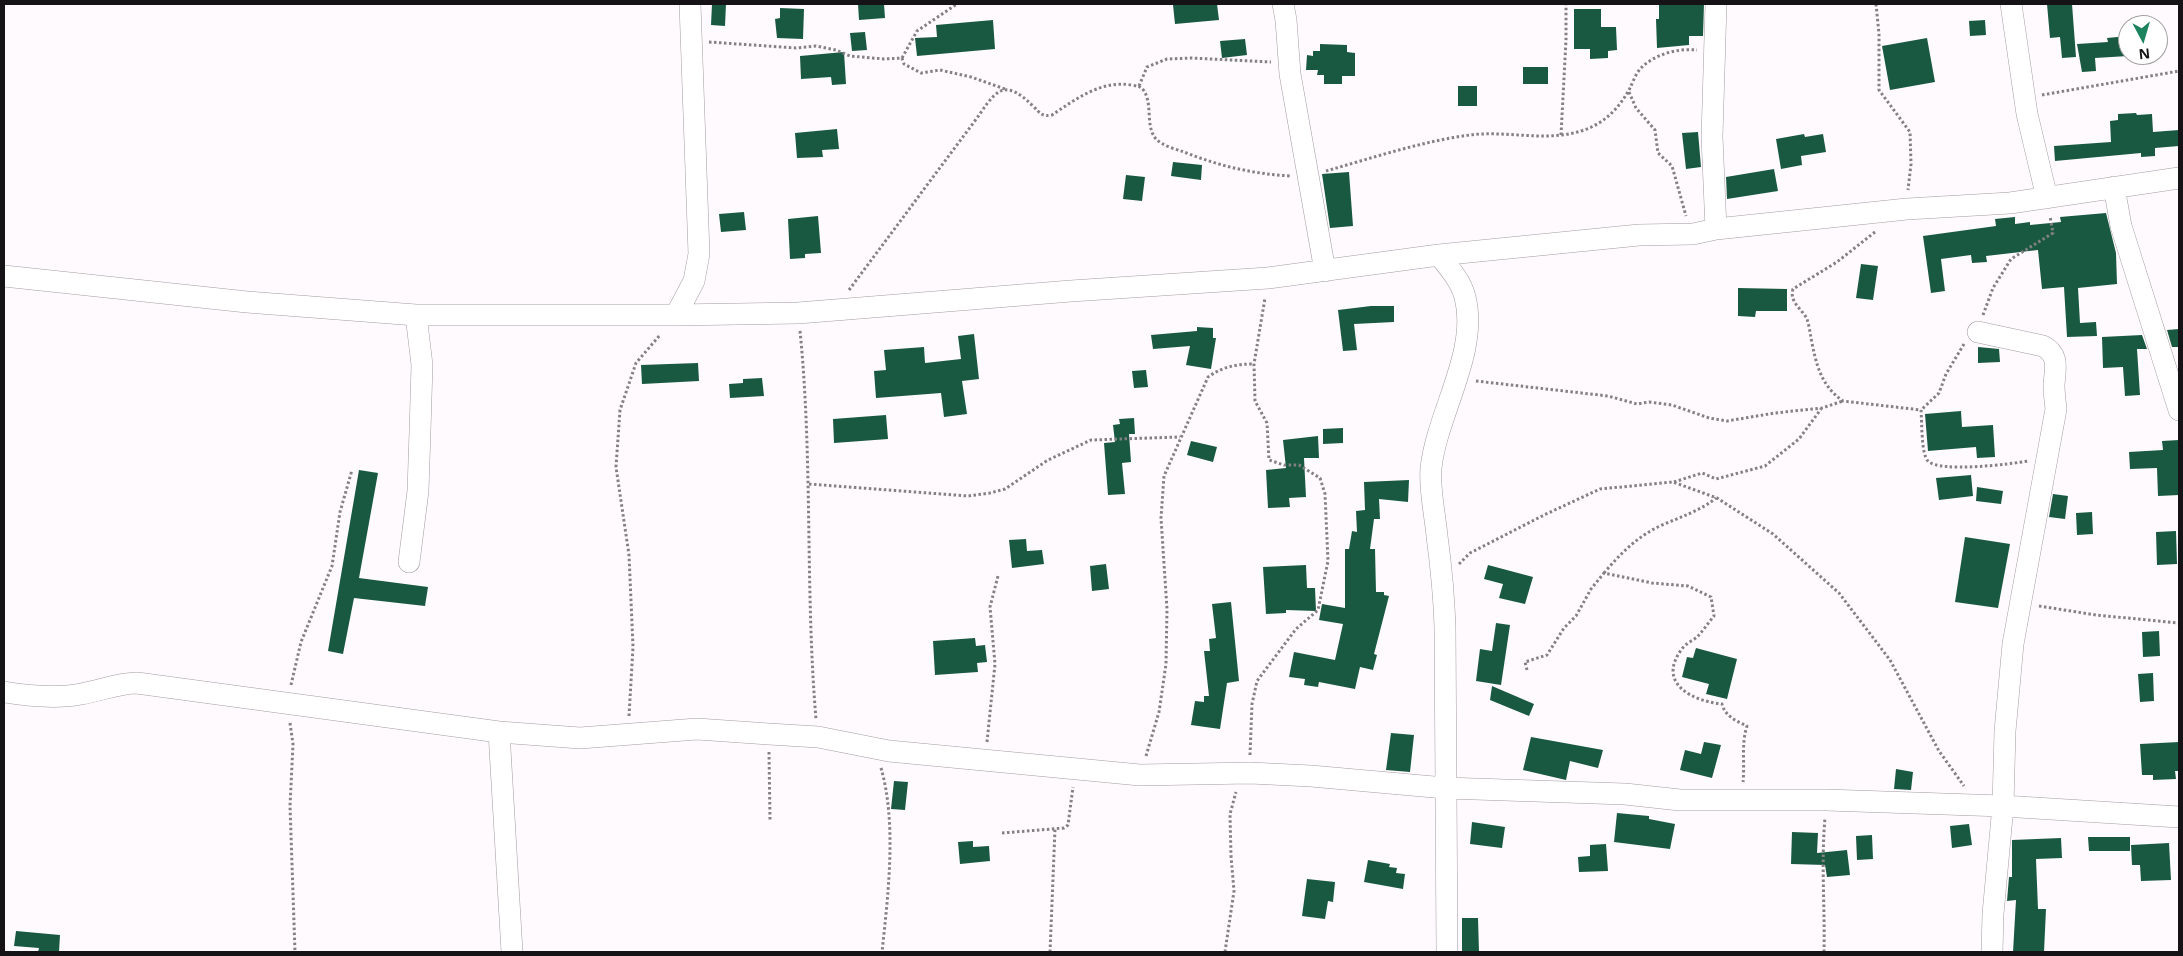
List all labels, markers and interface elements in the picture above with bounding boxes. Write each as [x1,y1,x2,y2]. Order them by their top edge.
north arrow [2118,15,2168,65]
text: N [2138,44,2151,64]

